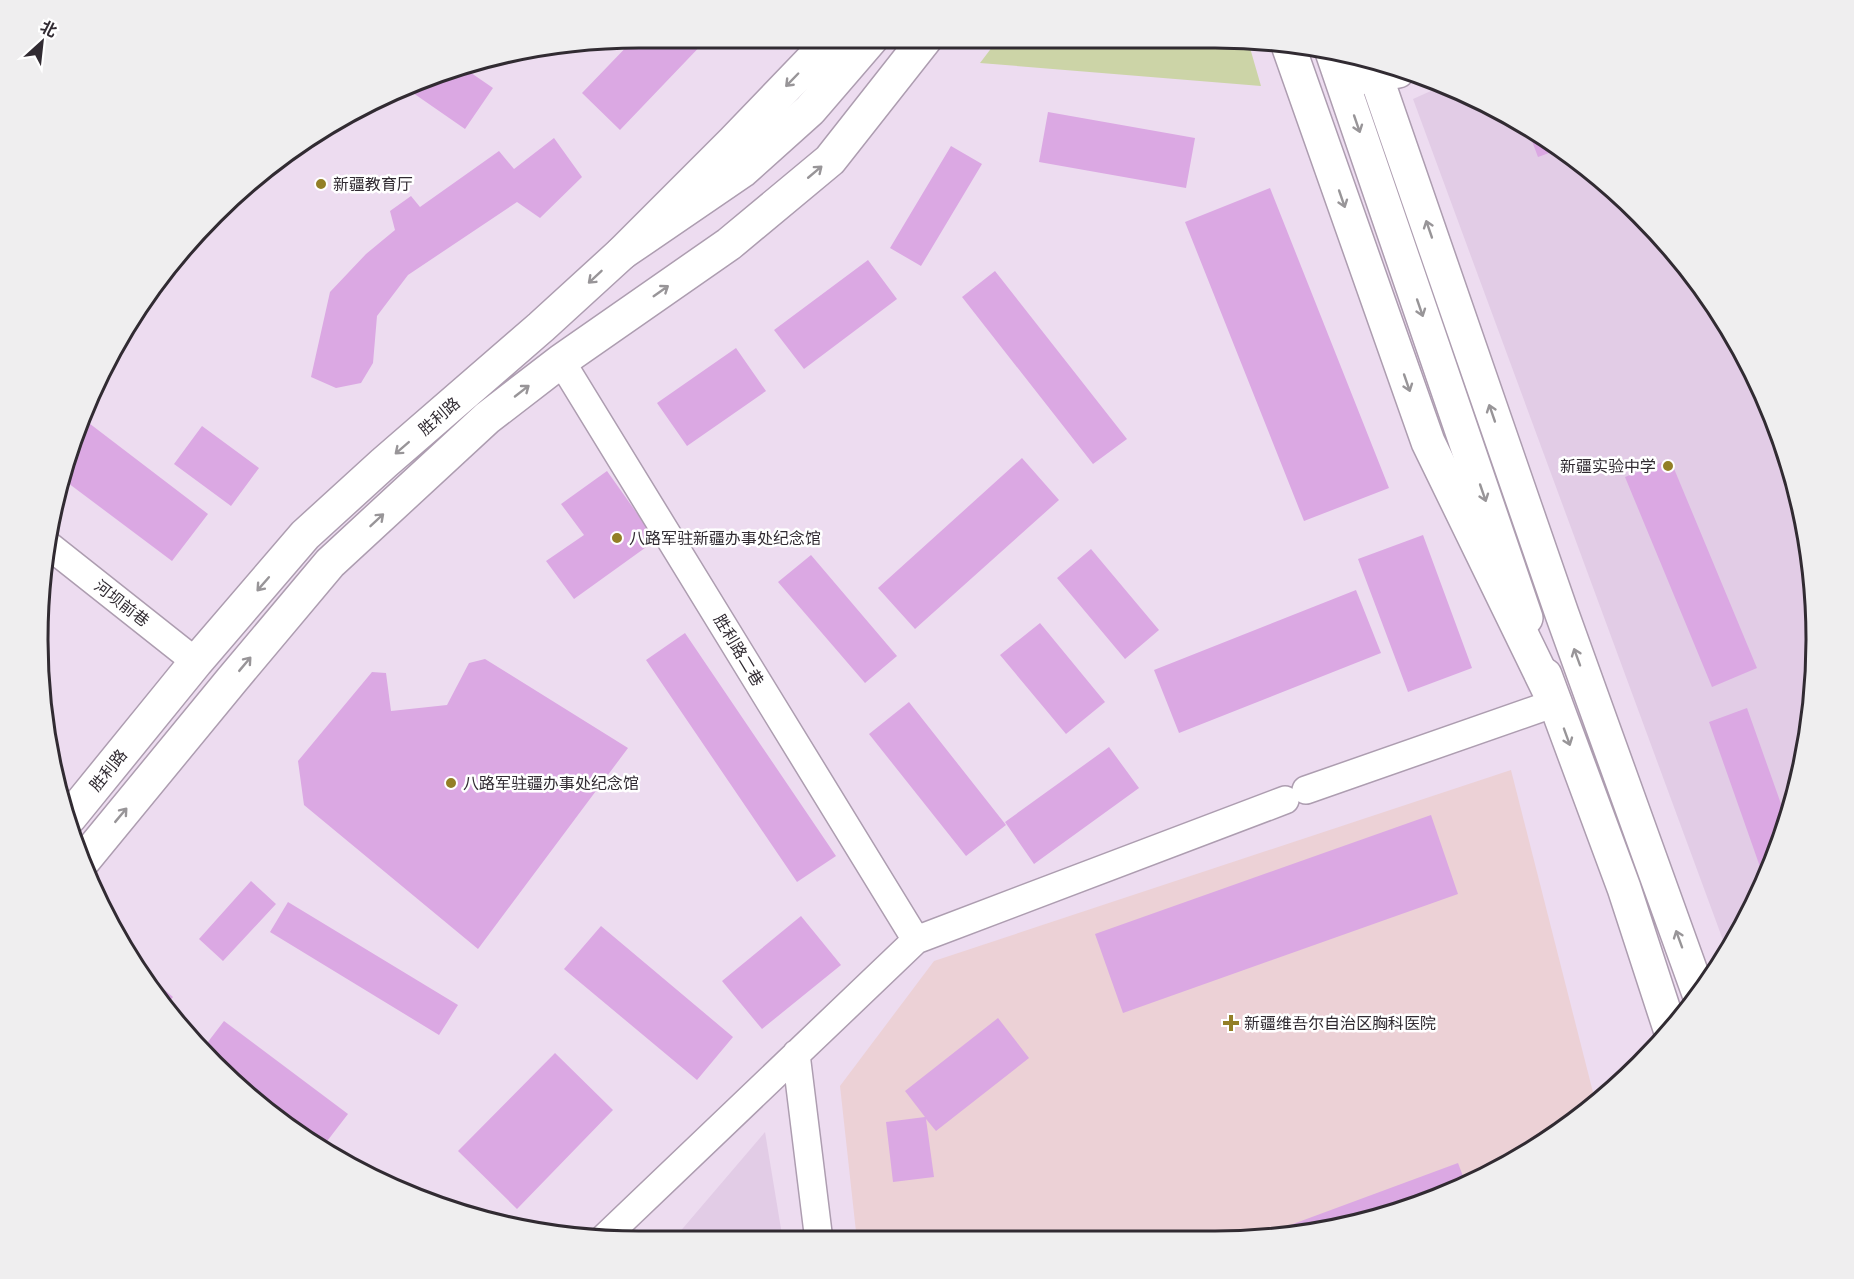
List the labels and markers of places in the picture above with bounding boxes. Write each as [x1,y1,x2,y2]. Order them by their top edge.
place label: 新疆教育厅 [333,171,413,195]
marker: 新疆教育厅 [314,177,328,191]
place label: 新疆实验中学 [1560,453,1656,477]
marker: 新疆实验中学 [1661,459,1675,473]
place label: 八路军驻新疆办事处纪念馆 [629,525,821,549]
marker: 八路军驻新疆办事处纪念馆 [610,531,624,545]
place label: 八路军驻疆办事处纪念馆 [463,770,639,794]
marker: 八路军驻疆办事处纪念馆 [444,776,458,790]
place label: 新疆维吾尔自治区胸科医院 [1244,1010,1436,1034]
marker: 新疆维吾尔自治区胸科医院 [1222,1014,1240,1032]

